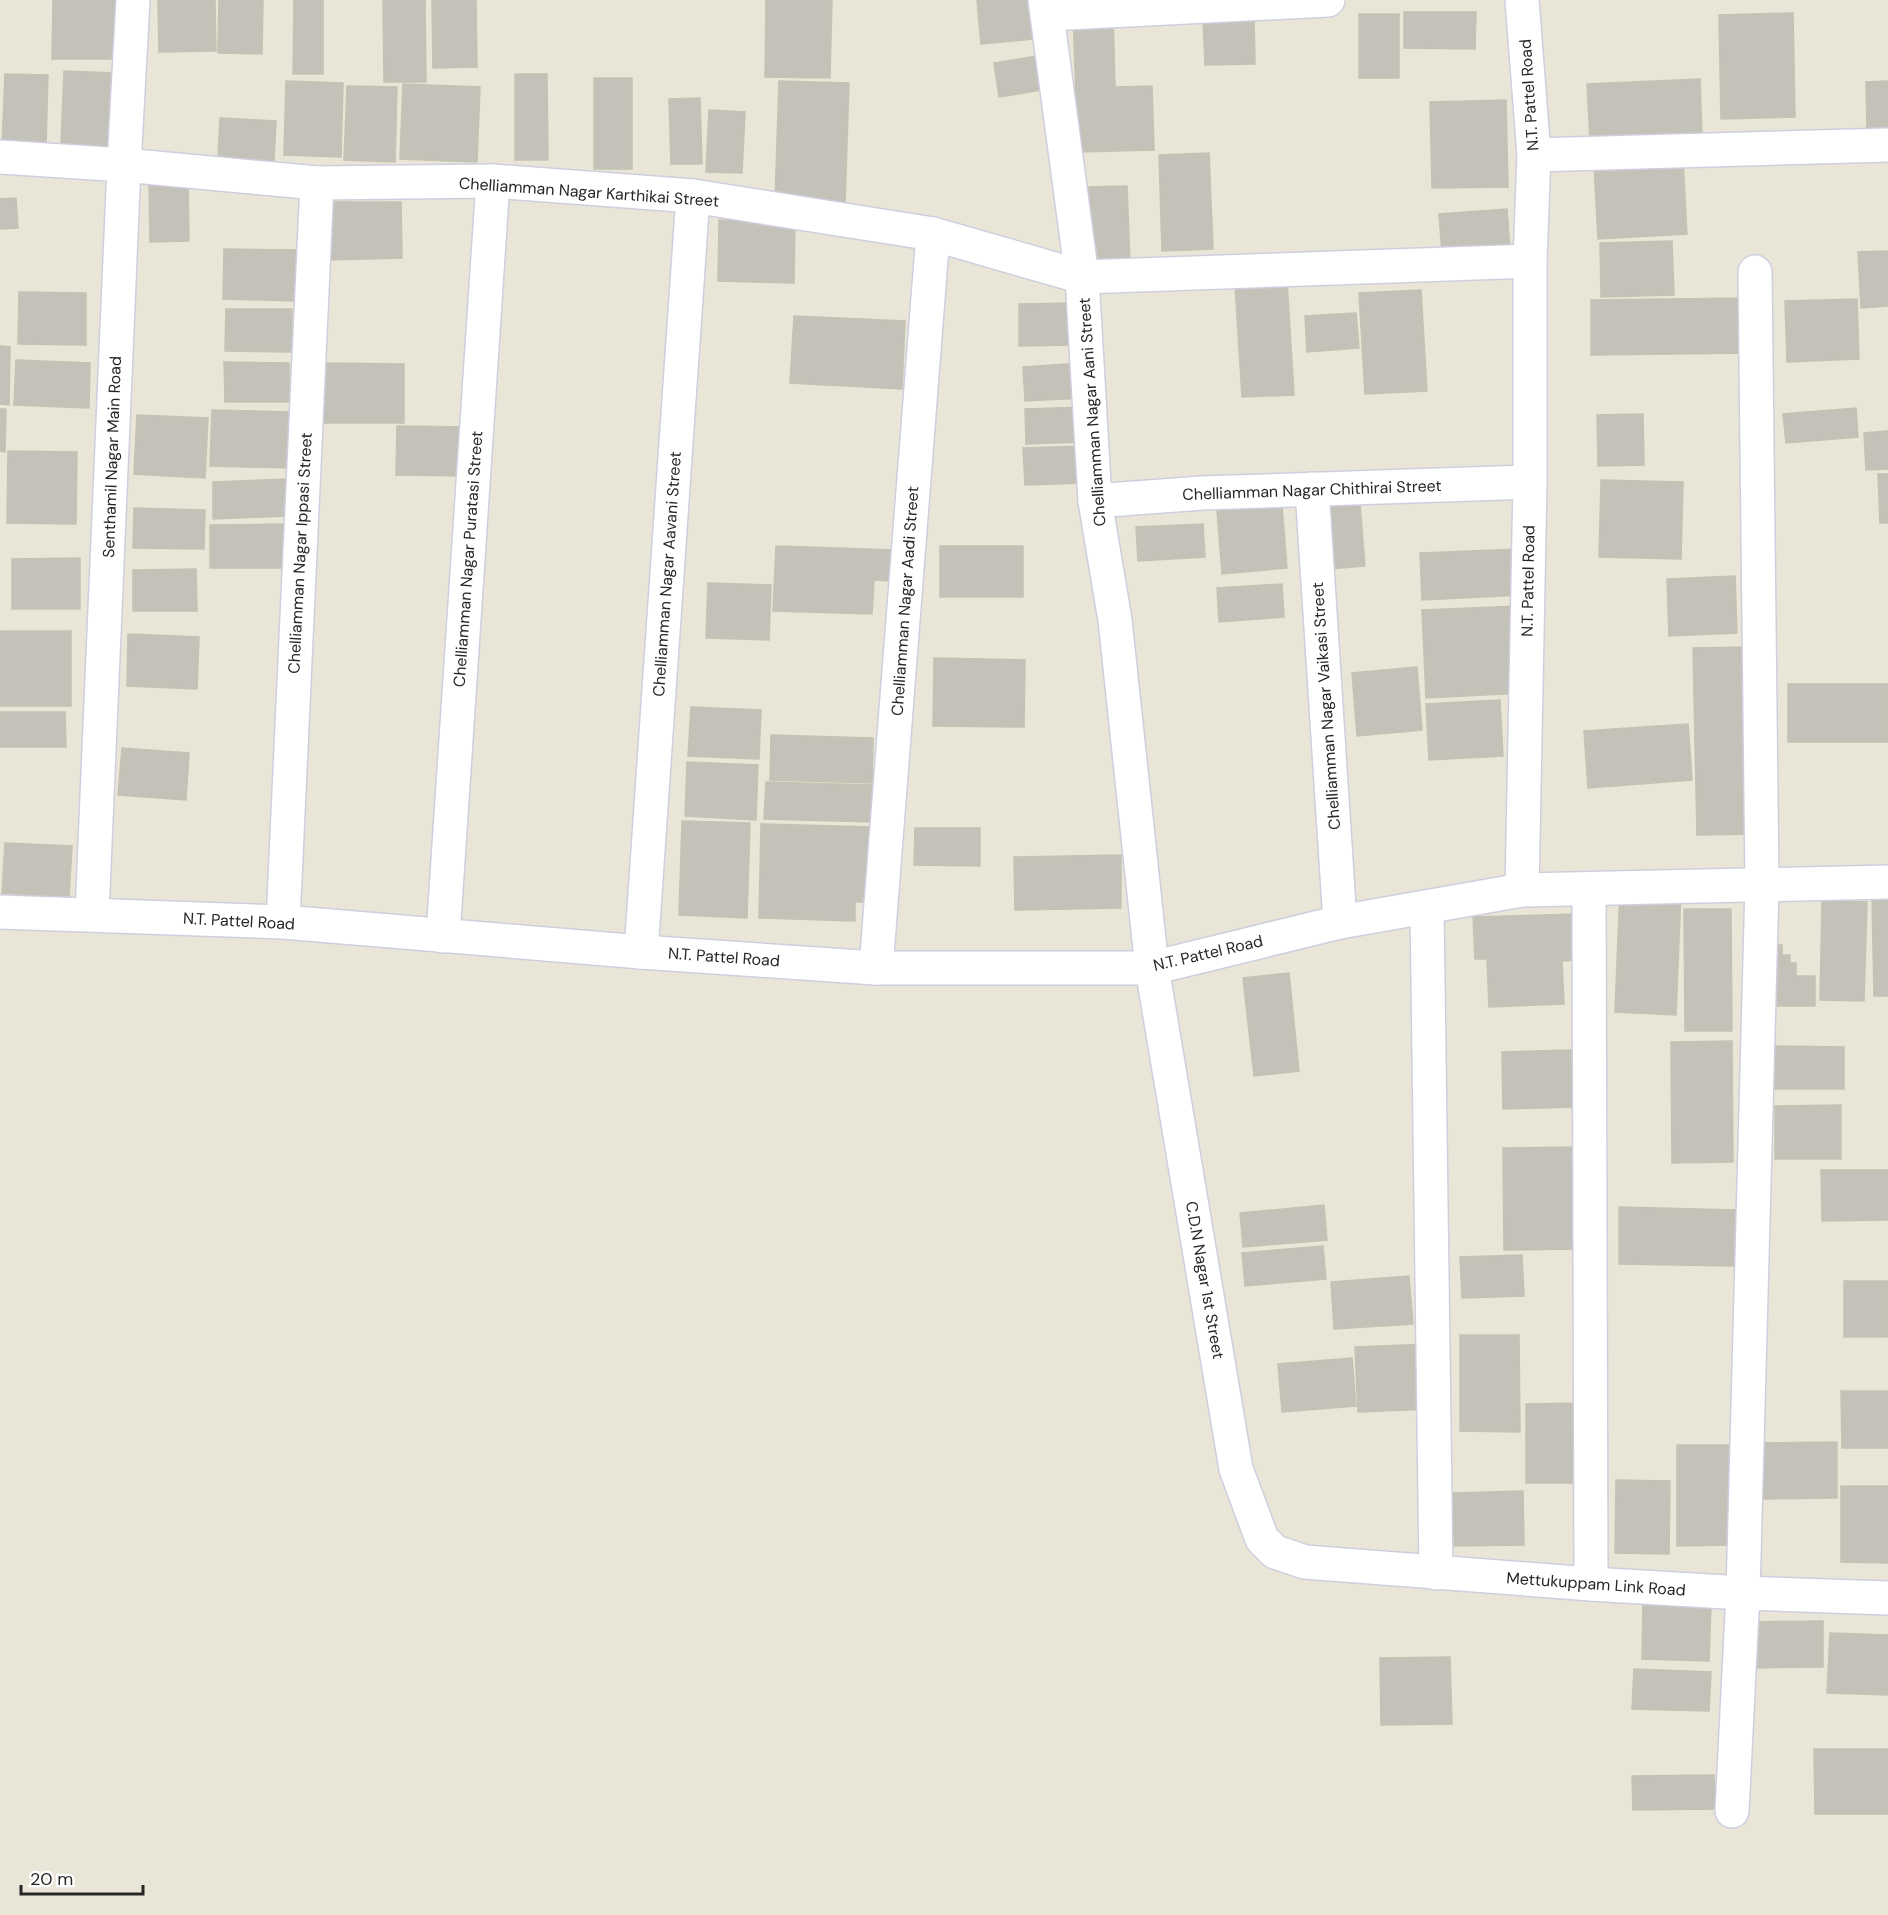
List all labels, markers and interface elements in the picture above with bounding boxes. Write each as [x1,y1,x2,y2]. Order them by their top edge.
street label: N.T. Pattel Road [1515,38,1543,152]
street label: Chelliamman Nagar Karthikai Street [458,172,720,212]
street label: Chelliamman Nagar Aani Street [1074,297,1110,527]
street label: Senthamil Nagar Main Road [98,356,126,558]
street label: Chelliamman Nagar Puratasi Street [449,430,487,688]
street label: Chelliamman Nagar Ippasi Street [283,432,317,674]
street label: Chelliamman Nagar Aavani Street [648,451,686,697]
street label: Chelliamman Nagar Chithirai Street [1182,475,1442,505]
street label: Chelliamman Nagar Aadi Street [886,485,924,717]
street label: N.T. Pattel Road [1517,525,1539,637]
street label: Chelliamman Nagar Vaikasi Street [1307,581,1345,831]
street label: N.T. Pattel Road [183,908,295,934]
street label: N.T. Pattel Road [1151,930,1265,976]
street label: N.T. Pattel Road [667,943,781,971]
street label: C.D.N Nagar 1st Street [1181,1200,1229,1360]
street label: Mettukuppam Link Road [1506,1567,1686,1601]
scale bar [21,1858,142,1896]
text: 20 m [30,1867,73,1891]

